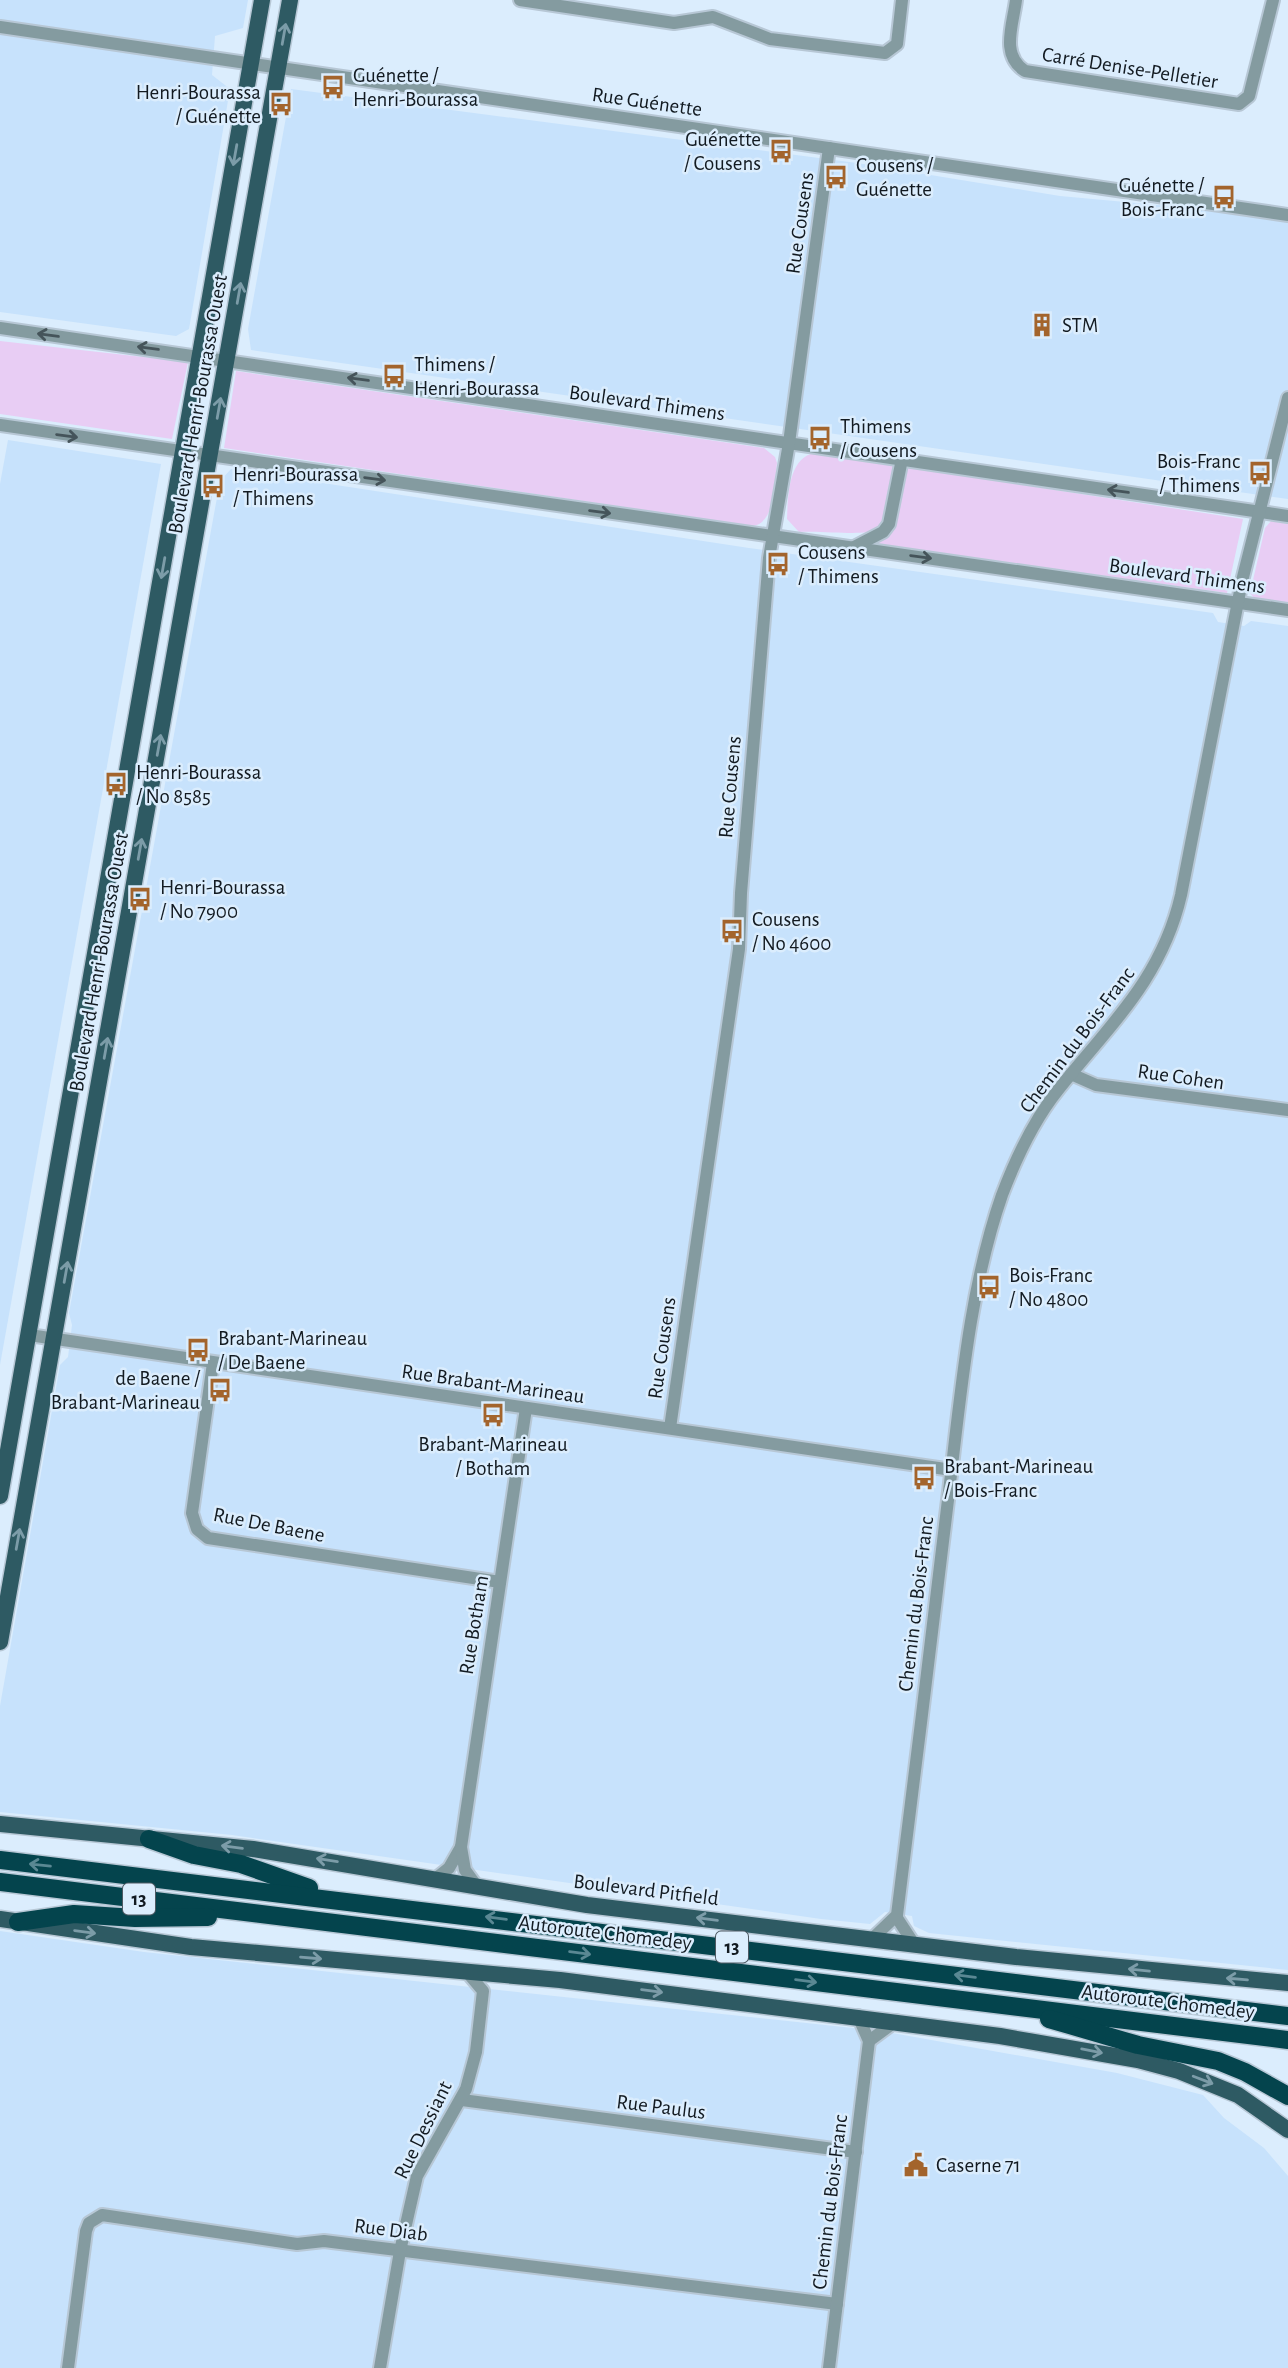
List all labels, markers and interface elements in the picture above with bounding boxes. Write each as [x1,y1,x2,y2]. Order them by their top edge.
one-way arrow [278,23,291,46]
street label: Carré Denise-Pelletier [1041,44,1220,92]
place label: Guénette / Henri-Bourassa [353,65,479,110]
bus stop icon: Guénette / Henri-Bourassa [319,73,347,101]
place label: Henri-Bourassa / Guénette [136,82,261,127]
street label: Rue Guénette [591,84,703,120]
bus stop icon: Henri-Bourassa / Guénette [267,90,295,118]
place label: Guénette / Cousens [684,129,761,174]
bus stop icon: Guénette / Cousens [767,137,795,165]
one-way arrow [228,143,241,166]
place label: Cousens / Guénette [856,155,934,200]
bus stop icon: Cousens / Guénette [822,163,850,191]
street label: Rue Cousens [782,171,818,275]
place label: Guénette / Bois-Franc [1119,175,1205,220]
bus stop icon: Guénette / Bois-Franc [1210,183,1238,211]
street label: Boulevard Henri-Bourassa Ouest [165,272,231,535]
one-way arrow [233,282,247,304]
building icon: STM [1028,311,1056,339]
place label: STM [1062,315,1098,336]
one-way arrow [37,328,60,341]
one-way arrow [137,341,160,354]
place label: Thimens / Henri-Bourassa [414,354,540,399]
bus stop icon: Thimens / Henri-Bourassa [380,362,408,390]
one-way arrow [347,373,370,386]
street label: Boulevard Thimens [568,382,726,424]
one-way arrow [213,397,226,420]
place label: Thimens / Cousens [840,416,917,461]
bus stop icon: Thimens / Cousens [806,424,834,452]
one-way arrow [56,429,78,442]
place label: Bois-Franc / Thimens [1157,451,1240,496]
bus stop icon: Bois-Franc / Thimens [1246,459,1274,487]
place label: Henri-Bourassa / Thimens [233,464,359,509]
bus stop icon: Henri-Bourassa / Thimens [199,472,227,500]
one-way arrow [363,473,386,486]
one-way arrow [1107,484,1129,497]
one-way arrow [588,506,611,519]
place label: Cousens / Thimens [798,542,879,587]
bus stop icon: Cousens / Thimens [764,550,792,578]
one-way arrow [909,551,932,564]
street label: Boulevard Thimens [1108,555,1266,597]
one-way arrow [156,556,169,579]
one-way arrow [153,734,166,757]
street label: Rue Cousens [715,735,745,839]
place label: Henri-Bourassa / No 8585 [136,762,262,807]
bus stop icon: Henri-Bourassa / No 8585 [102,770,130,798]
street label: Boulevard Henri-Bourassa Ouest [66,830,132,1093]
one-way arrow [134,838,148,861]
place label: Henri-Bourassa / No 7900 [160,877,286,922]
bus stop icon: Henri-Bourassa / No 7900 [126,885,154,913]
place label: Cousens / No 4600 [752,909,831,954]
bus stop icon: Cousens / No 4600 [718,917,746,945]
street label: Chemin du Bois-Franc [1016,963,1138,1117]
one-way arrow [100,1037,113,1060]
street label: Rue Cohen [1136,1061,1226,1093]
one-way arrow [60,1261,73,1284]
place label: Bois-Franc / No 4800 [1009,1265,1092,1310]
bus stop icon: Bois-Franc / No 4800 [975,1273,1003,1301]
street label: Rue Cousens [644,1296,680,1400]
place label: Brabant-Marineau / De Baene [218,1328,368,1373]
bus stop icon: Brabant-Marineau / De Baene [184,1336,212,1364]
street label: Rue Brabant-Marineau [400,1361,586,1407]
place label: de Baene / Brabant-Marineau [51,1368,201,1413]
bus stop icon: de Baene / Brabant-Marineau [206,1376,234,1404]
bus stop icon: Brabant-Marineau / Botham [479,1401,507,1429]
place label: Brabant-Marineau / Botham [418,1434,568,1479]
place label: Brabant-Marineau / Bois-Franc [944,1456,1094,1501]
bus stop icon: Brabant-Marineau / Bois-Franc [910,1464,938,1492]
street label: Rue De Baene [212,1504,326,1546]
street label: Chemin du Bois-Franc [895,1515,937,1693]
one-way arrow [12,1529,25,1551]
street label: Rue Botham [456,1574,492,1676]
one-way arrow [221,1840,244,1853]
one-way arrow [316,1853,339,1866]
one-way arrow [29,1858,52,1871]
street label: Boulevard Pitfield [572,1871,720,1909]
road number: 13 [123,1884,155,1914]
one-way arrow [485,1912,508,1925]
street label: Autoroute Chomedey [517,1912,693,1954]
one-way arrow [696,1912,719,1925]
one-way arrow [74,1925,96,1938]
road number: 13 [716,1932,748,1963]
one-way arrow [568,1947,591,1960]
one-way arrow [300,1952,322,1965]
one-way arrow [1129,1963,1151,1976]
one-way arrow [954,1969,977,1982]
one-way arrow [1226,1972,1249,1985]
one-way arrow [794,1975,817,1988]
street label: Autoroute Chomedey [1080,1981,1256,2023]
one-way arrow [640,1984,663,1997]
one-way arrow [1080,2045,1103,2059]
one-way arrow [1192,2075,1214,2087]
street label: Rue Dessiant [390,2078,456,2182]
street label: Rue Paulus [615,2091,707,2123]
street label: Chemin du Bois-Franc [809,2113,851,2291]
public building icon: Caserne 71 [902,2151,930,2179]
place label: Caserne 71 [936,2155,1021,2176]
street label: Rue Diab [353,2215,429,2245]

